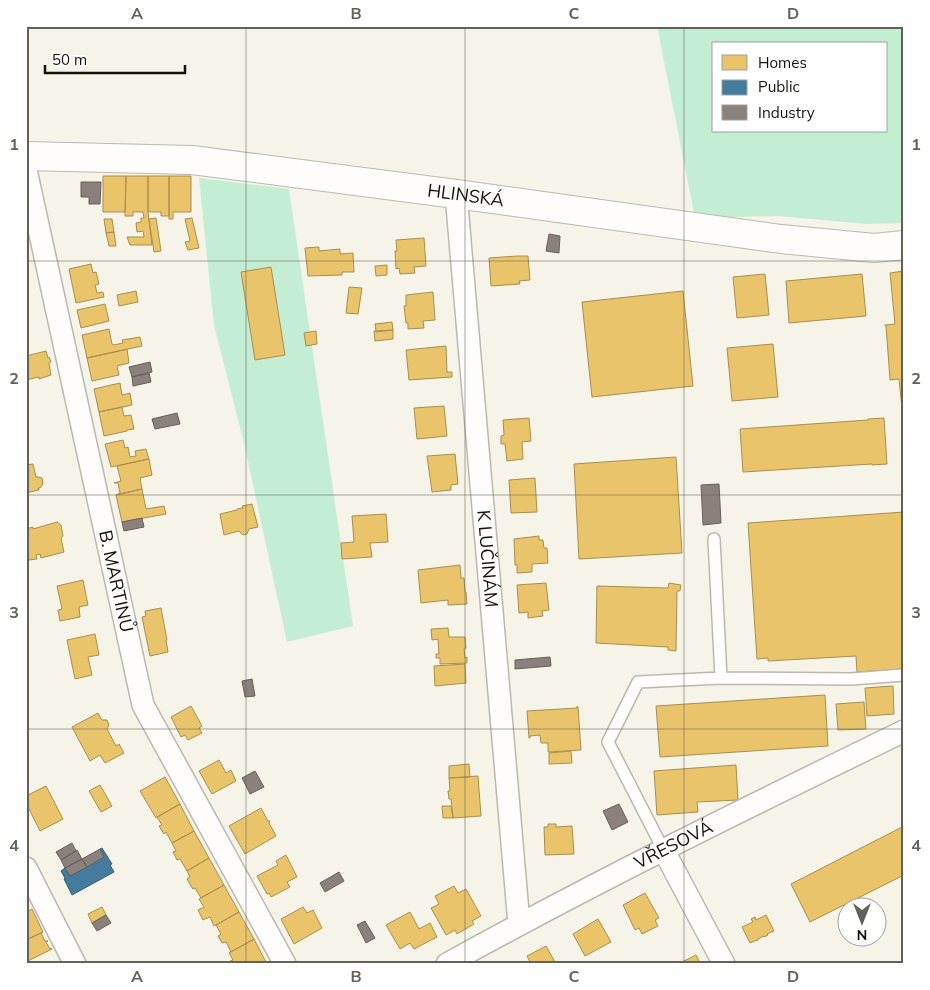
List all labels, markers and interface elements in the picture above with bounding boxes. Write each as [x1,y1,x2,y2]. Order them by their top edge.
text: A [131,3,143,23]
text: B [350,3,362,23]
text: C [569,3,580,23]
text: D [787,3,799,23]
scale bar [45,42,185,74]
legend [712,42,888,132]
text: 50 m [52,50,87,69]
text: Homes [758,53,807,72]
text: Public [758,77,800,96]
text: Industry [758,103,815,122]
text: 1 [9,134,19,154]
text: 1 [911,134,921,154]
street label: HLINSKÁ [426,178,506,212]
text: 2 [9,368,19,388]
text: 2 [911,368,921,388]
street label: K LUČINÁM [472,509,504,608]
street label: B. MARTINŮ [94,528,139,634]
text: 3 [9,602,19,622]
text: 3 [911,602,921,622]
street label: VŘESOVÁ [630,815,716,874]
text: 4 [9,835,19,855]
text: 4 [911,835,921,855]
north arrow [838,898,888,948]
text: N [857,926,867,944]
text: A [131,966,143,986]
text: B [350,966,362,986]
text: C [569,966,580,986]
text: D [787,966,799,986]

